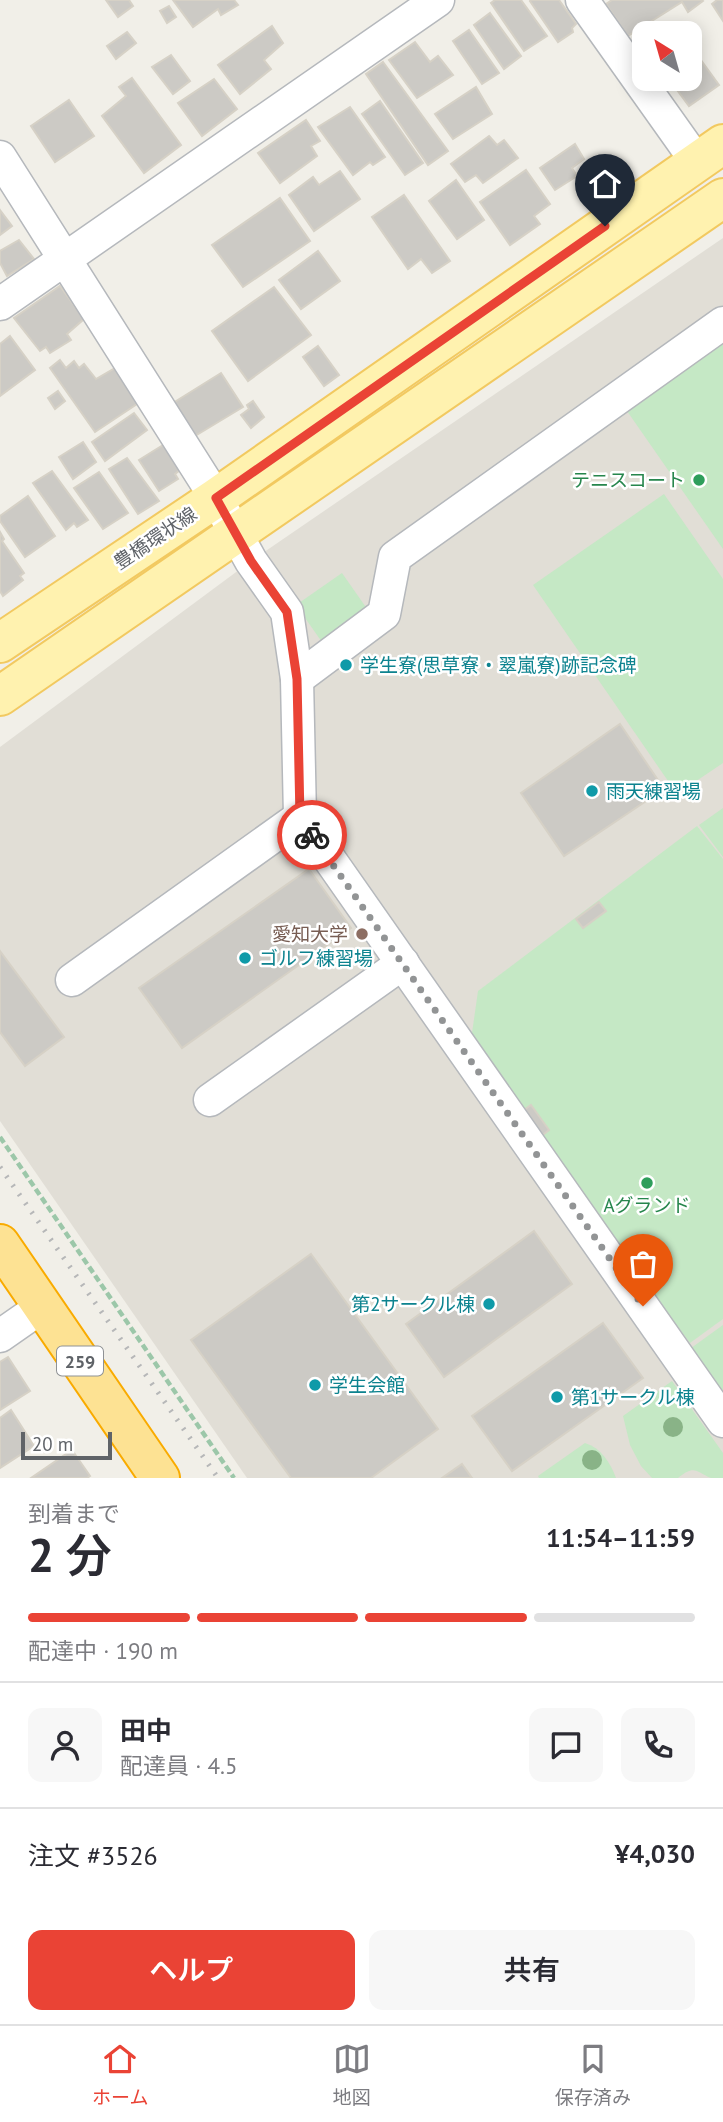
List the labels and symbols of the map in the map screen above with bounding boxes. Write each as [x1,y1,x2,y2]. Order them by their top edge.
north arrow [632,21,702,91]
pin [575,154,635,226]
place label: テニスコート [571,468,685,492]
marker: テニスコート [691,472,707,488]
street label: 豊橋環状線 [109,501,201,575]
place label: 学生寮(思草寮・翠嵐寮)跡記念碑 [360,653,637,677]
marker: 学生寮(思草寮・翠嵐寮)跡記念碑 [338,657,354,673]
place label: 雨天練習場 [606,779,701,803]
marker: 雨天練習場 [584,783,600,799]
courier [277,800,347,870]
place label: 愛知大学 [272,922,348,946]
marker: 愛知大学 [354,926,370,942]
place label: ゴルフ練習場 [259,946,373,970]
marker: ゴルフ練習場 [237,950,253,966]
marker: Aグランド [639,1175,655,1191]
place label: Aグランド [603,1193,691,1217]
pin [613,1234,673,1306]
place label: 第2サークル棟 [351,1292,475,1316]
marker: 第2サークル棟 [481,1296,497,1312]
road number: 259 [57,1346,103,1376]
place label: 学生会館 [329,1373,405,1397]
marker: 学生会館 [307,1377,323,1393]
place label: 第1サークル棟 [571,1385,695,1409]
marker: 第1サークル棟 [549,1389,565,1405]
scale bar [21,1429,112,1461]

